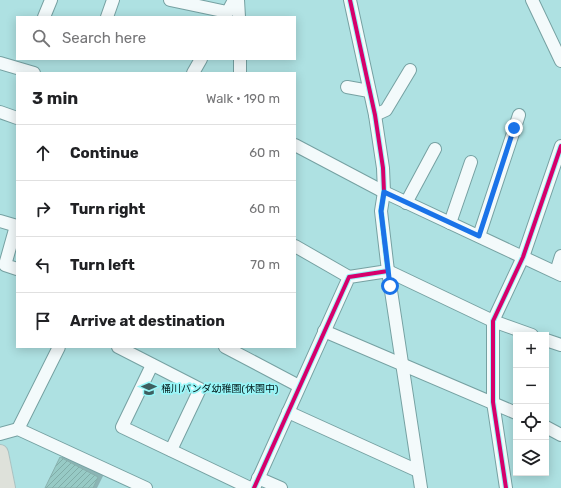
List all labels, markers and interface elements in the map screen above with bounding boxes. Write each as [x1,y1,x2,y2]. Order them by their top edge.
search box [16,16,296,60]
icon: search [30,27,52,49]
text: Search here [62,29,146,47]
text: 3 min [32,88,78,108]
text: Walk · 190 m [206,91,280,106]
route end [505,119,523,137]
icon: ahead [32,142,54,164]
text: Continue [70,144,139,162]
text: 60 m [249,145,280,160]
icon: right [32,198,54,220]
text: Turn right [70,200,145,218]
text: 60 m [249,201,280,216]
icon: left [32,254,54,276]
text: Turn left [70,256,135,274]
text: 70 m [250,257,280,272]
route start [381,277,399,295]
icon: arrive [32,310,54,332]
text: Arrive at destination [70,312,225,330]
map controls [513,332,549,476]
button: + [513,332,549,368]
button: − [513,368,549,404]
school or university icon: 桶川パンダ幼稚園(休園中) [140,380,158,398]
place label: 桶川パンダ幼稚園(休園中) [161,383,278,395]
button: locate [513,404,549,440]
button: layers [513,440,549,476]

